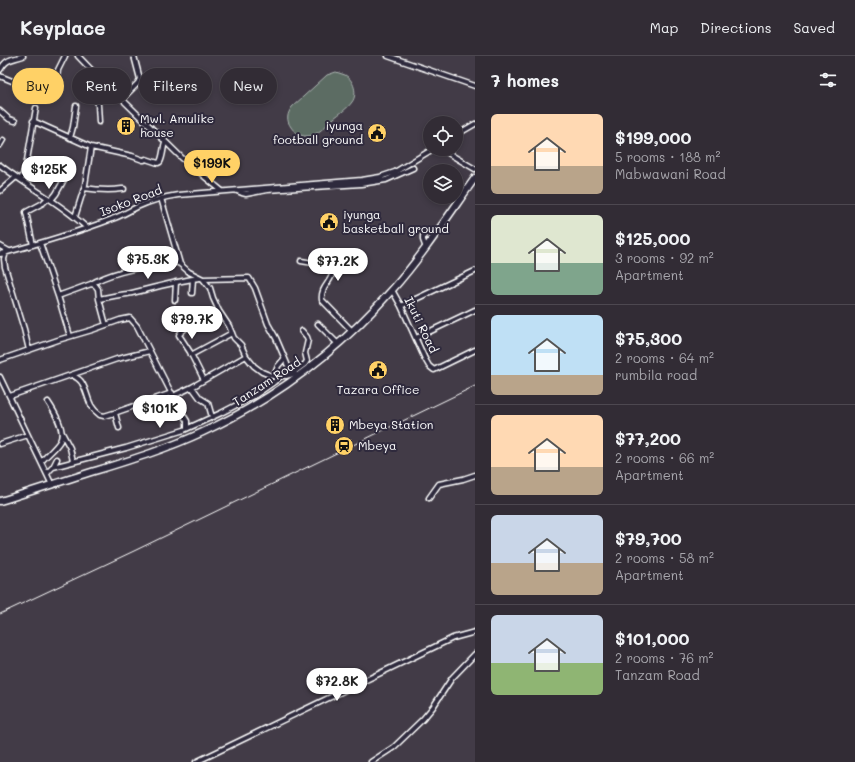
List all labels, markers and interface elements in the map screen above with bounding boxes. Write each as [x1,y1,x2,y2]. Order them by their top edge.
text: Keyplace [20,15,106,40]
text: Map [650,18,678,37]
text: Directions [700,18,771,37]
text: Saved [793,18,835,37]
chip: Buy [12,68,64,104]
chip: Rent [72,68,131,104]
chip: Filters [139,68,212,104]
chip: New [220,68,277,104]
text: 7 homes [491,69,559,91]
icon: filters [817,69,839,91]
place label: Mwl. Amulike house [140,110,214,140]
building icon: Mwl. Amulike house [115,115,137,137]
map controls [423,116,463,204]
button: locate [423,116,463,156]
place label: iyunga football ground [273,117,363,147]
public building icon: iyunga football ground [366,122,388,144]
text: $199,000 [615,126,691,148]
icon: home [523,130,571,178]
text: 5 rooms · 188 m² [615,148,720,165]
pin: $199K [184,150,240,184]
text: $199K [193,154,231,171]
pin: $125K [21,156,77,190]
text: $125K [30,160,68,177]
button: layers [423,164,463,204]
text: Mabwawani Road [615,165,726,182]
street label: Isoko Road [97,181,164,219]
place label: iyunga basketball ground [343,206,449,236]
public building icon: iyunga basketball ground [318,211,340,233]
text: $125,000 [615,227,690,249]
icon: home [523,231,571,279]
pin: $75.3K [115,246,181,280]
pin: $77.2K [305,248,371,282]
text: 3 rooms · 92 m² [615,249,714,266]
text: $75.3K [126,250,170,267]
text: $77.2K [317,252,359,269]
text: Apartment [615,266,684,283]
street label: Ikuti Road [401,294,443,356]
pin: $79.7K [159,306,225,340]
text: $79.7K [171,310,213,327]
text: $75,300 [615,327,682,349]
icon: home [523,331,571,379]
text: 2 rooms · 64 m² [615,349,714,366]
street label: Tanzam Road [229,353,304,409]
public building icon: Tazara Office [367,359,389,381]
text: rumbila road [615,366,697,383]
place label: Tazara Office [337,381,419,397]
pin: $101K [132,395,188,429]
text: $101K [142,399,178,416]
building icon: Mbeya Station [324,414,346,436]
place label: Mbeya Station [349,416,433,432]
text: $77,200 [615,427,681,449]
icon: home [523,431,571,479]
station icon: Mbeya [333,435,355,457]
place label: Mbeya [358,437,396,453]
text: 2 rooms · 66 m² [615,449,714,466]
text: Apartment [615,466,684,483]
text: $79,700 [615,527,682,549]
icon: home [523,531,571,579]
text: 2 rooms · 58 m² [615,549,714,566]
text: Apartment [615,566,684,583]
text: $101,000 [615,627,690,649]
icon: home [523,631,571,679]
text: 2 rooms · 76 m² [615,649,714,666]
text: Tanzam Road [615,666,700,683]
pin: $72.8K [304,668,370,702]
text: $72.8K [315,672,359,689]

